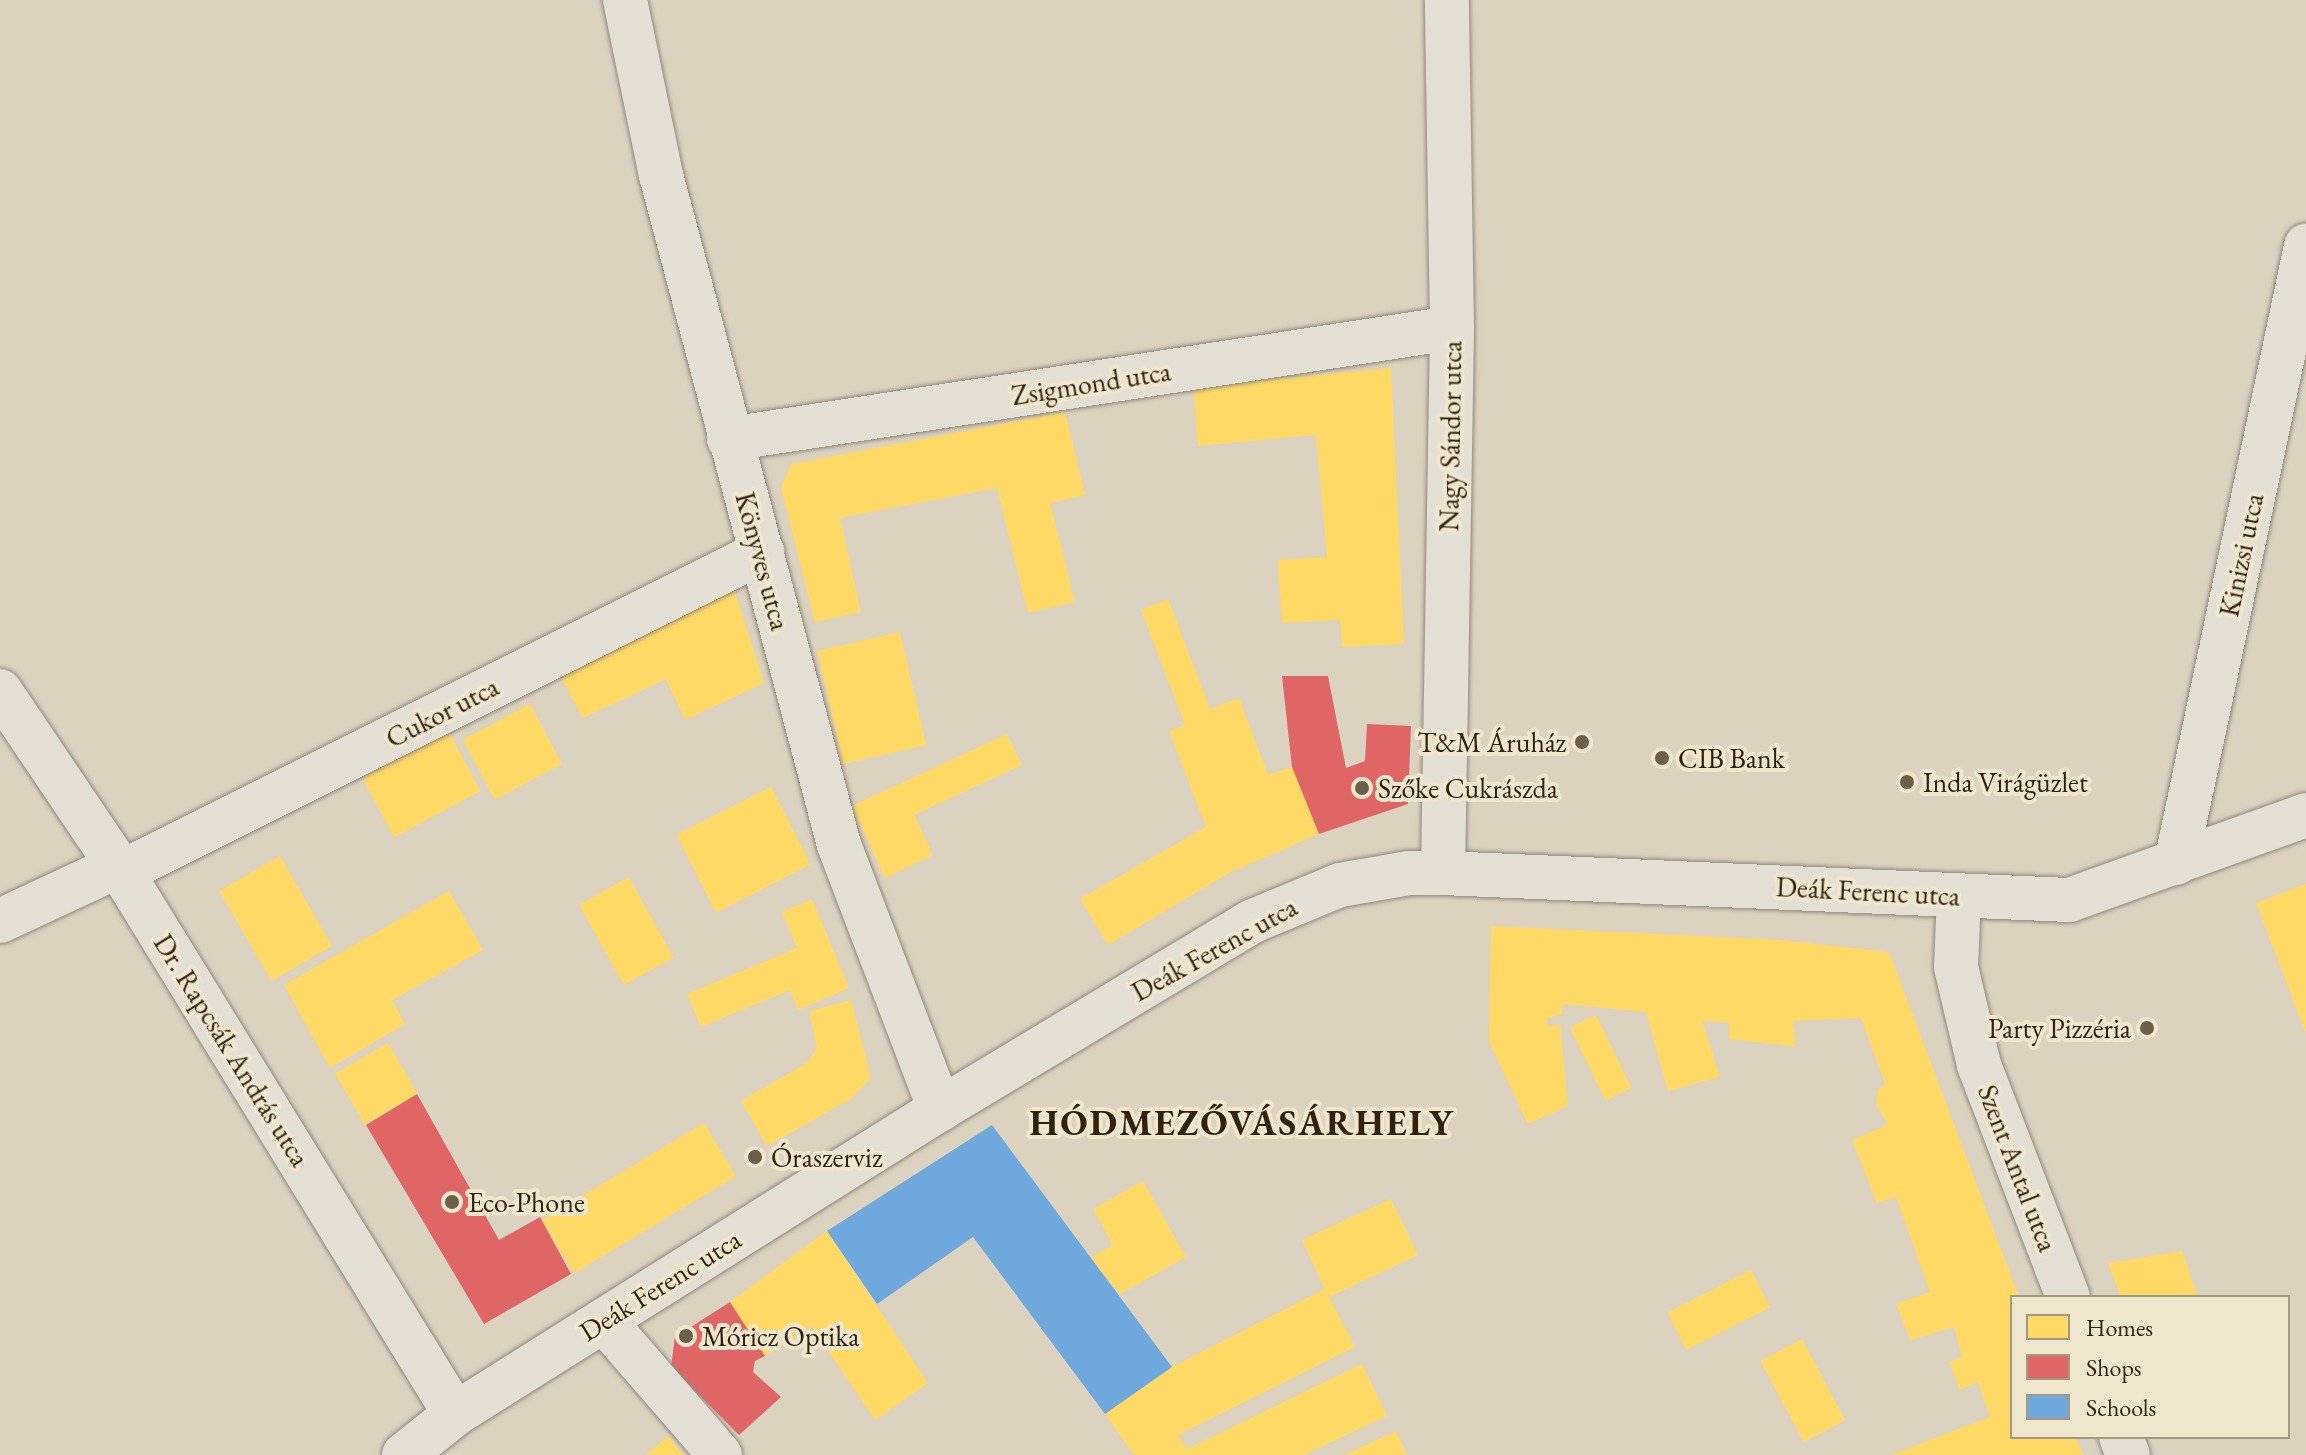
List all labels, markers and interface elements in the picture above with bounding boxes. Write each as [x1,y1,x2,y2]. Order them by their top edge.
street label: Nagy Sándor utca [1432,340,1468,532]
street label: Zsigmond utca [1009,354,1173,412]
street label: Könyves utca [728,488,798,634]
street label: Kinizsi utca [2212,490,2270,620]
street label: Cukor utca [380,669,504,755]
place label: T&M Áruház [1417,725,1566,759]
marker: T&M Áruház [1573,733,1591,751]
place label: CIB Bank [1678,741,1785,775]
marker: CIB Bank [1653,749,1671,767]
place label: Inda Virágüzlet [1923,765,2088,799]
place label: Szőke Cukrászda [1378,771,1558,805]
marker: Inda Virágüzlet [1898,773,1916,791]
marker: Szőke Cukrászda [1353,779,1371,797]
street label: Deák Ferenc utca [1775,869,1961,913]
street label: Deák Ferenc utca [1125,890,1303,1008]
street label: Dr. Rapcsák András utca [147,928,317,1172]
place label: Party Pizzéria [1988,1011,2131,1045]
marker: Party Pizzéria [2138,1019,2156,1037]
street label: Szent Antal utca [1971,1080,2065,1256]
district label: HÓDMEZŐVÁSÁRHELY [1029,1101,1455,1145]
place label: Óraszerviz [771,1140,882,1174]
marker: Óraszerviz [746,1148,764,1166]
place label: Eco-Phone [468,1185,585,1219]
marker: Eco-Phone [443,1193,461,1211]
street label: Deák Ferenc utca [573,1222,747,1348]
legend [2010,1295,2290,1439]
text: Homes [2086,1312,2153,1343]
place label: Móricz Optika [702,1319,859,1353]
marker: Móricz Optika [677,1327,695,1345]
text: Shops [2086,1352,2142,1383]
text: Schools [2086,1392,2156,1423]

